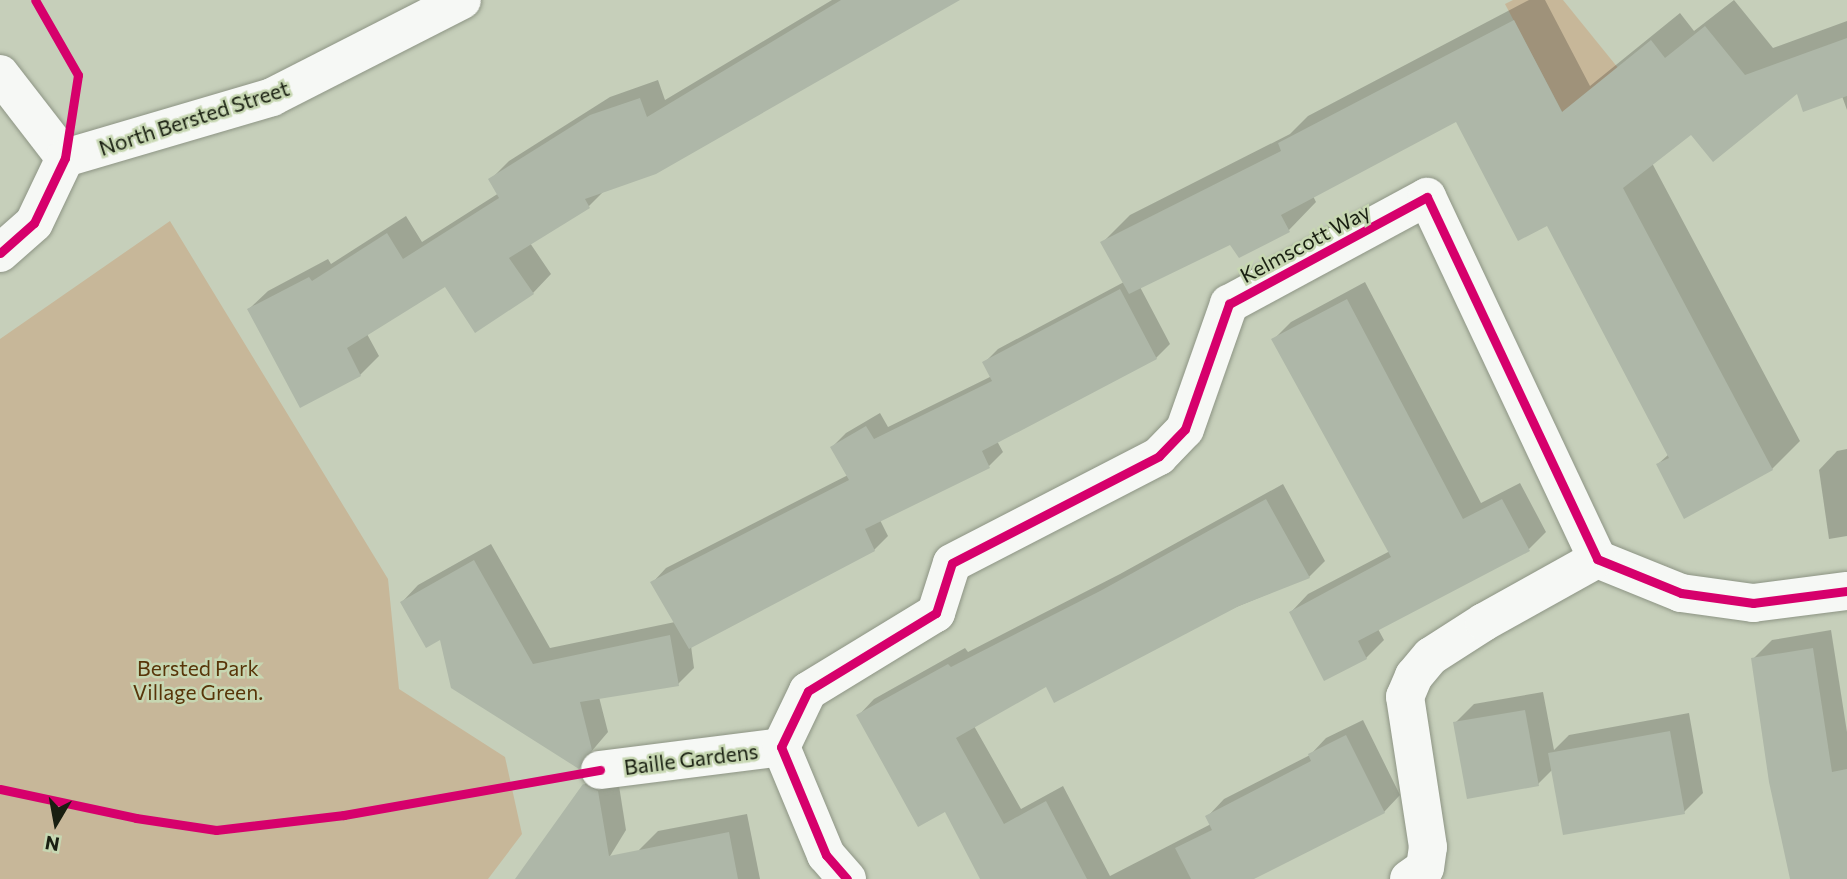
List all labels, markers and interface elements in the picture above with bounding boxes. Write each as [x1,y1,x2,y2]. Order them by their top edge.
street label: North Bersted Street [96,75,292,161]
street label: Kelmscott Way [1236,198,1374,288]
park label: Bersted Park Village Green. [133,655,263,705]
street label: Baille Gardens [623,738,759,780]
north arrow [21,788,91,858]
text: N [43,832,61,857]

